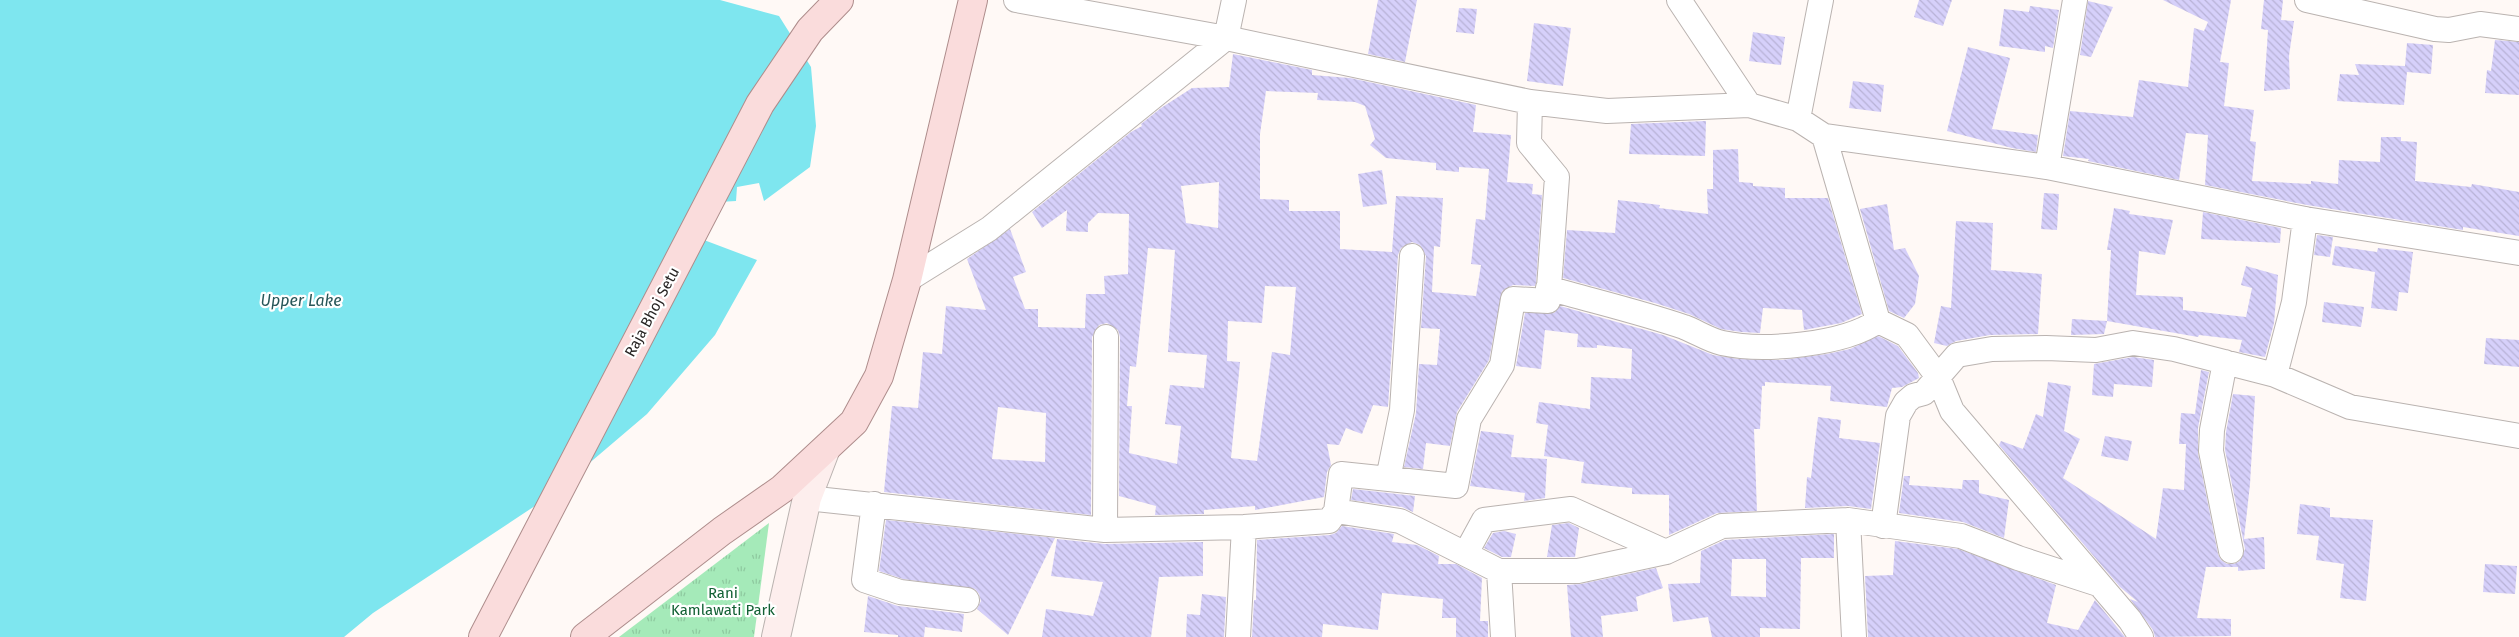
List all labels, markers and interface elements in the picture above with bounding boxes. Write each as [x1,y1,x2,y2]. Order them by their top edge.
street label: Raja Bhoj Setu [621,264,683,360]
water label: Upper Lake [260,291,342,310]
park label: Rani Kamlawati Park [671,584,775,619]

